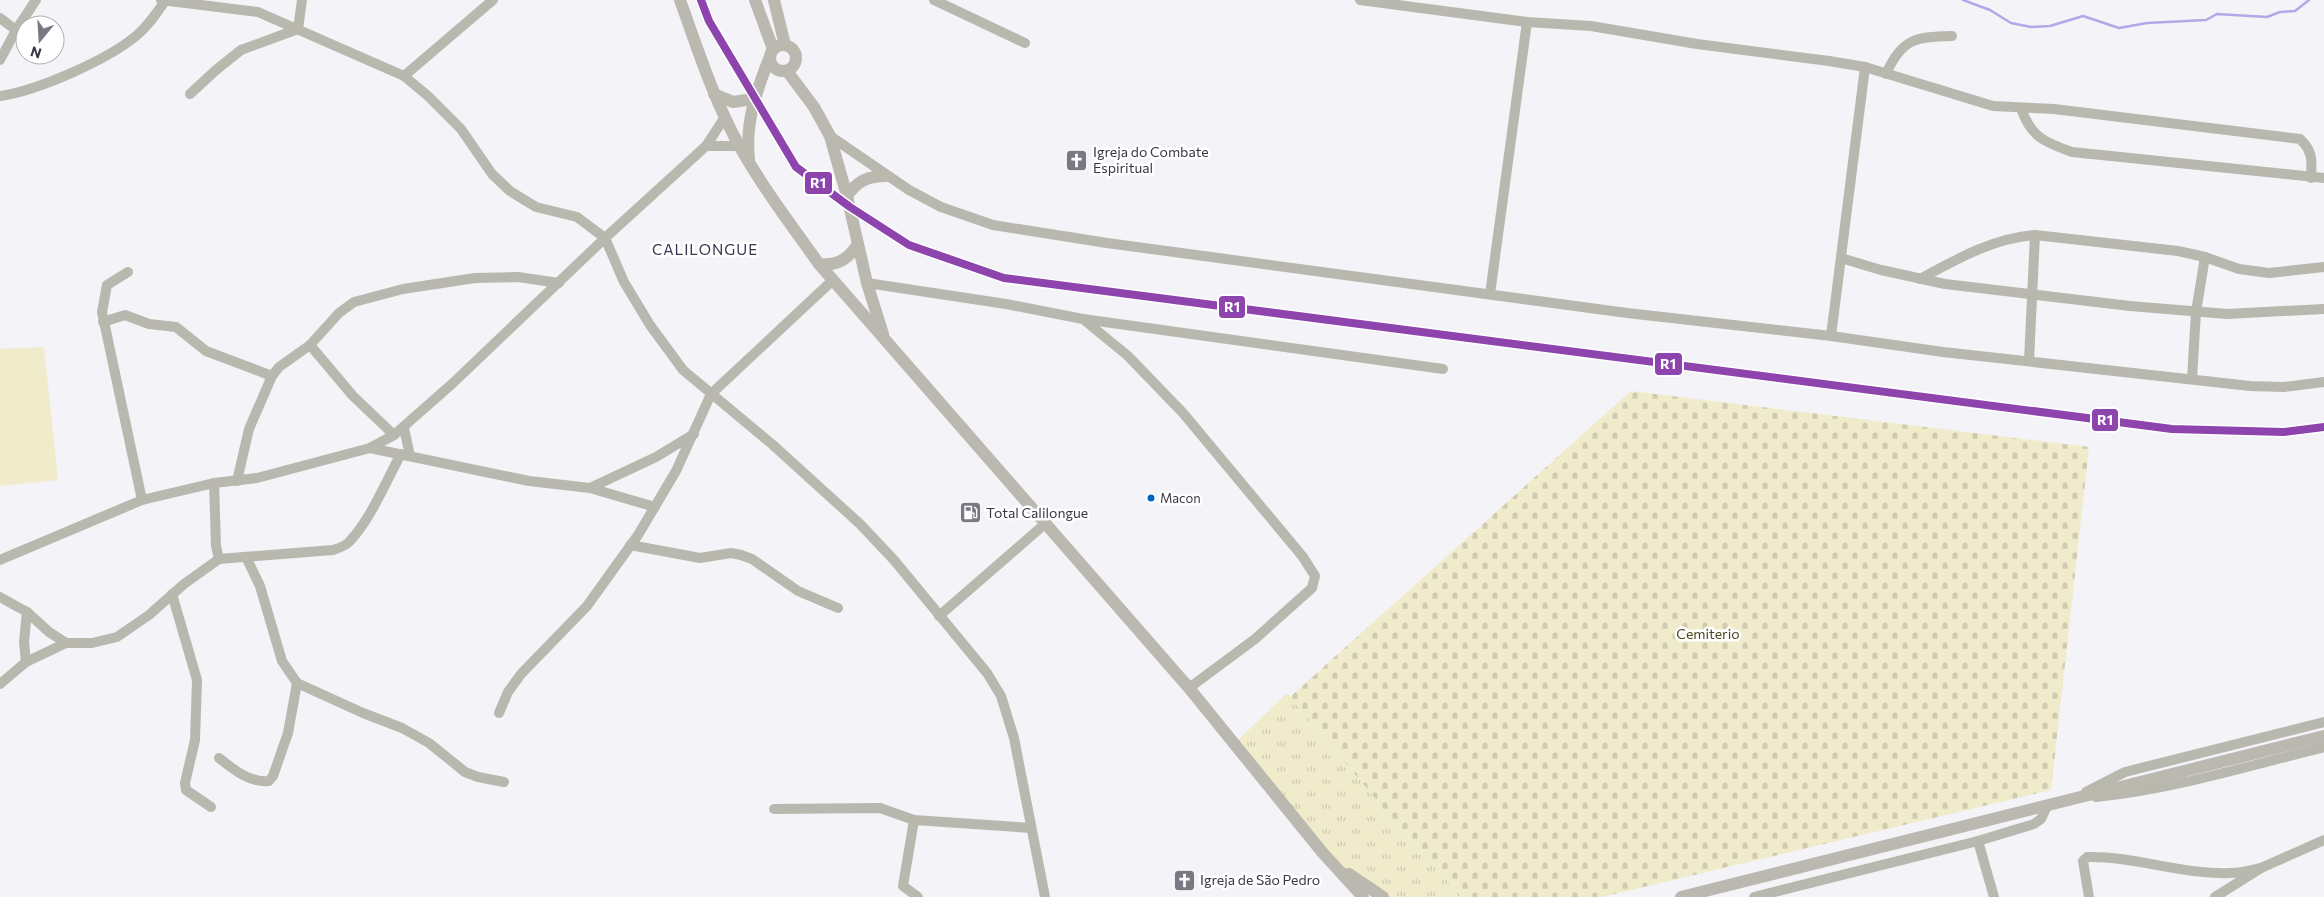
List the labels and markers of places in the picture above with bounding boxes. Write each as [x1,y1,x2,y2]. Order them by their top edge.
place label: Igreja do Combate Espiritual [1093,143,1209,176]
church icon: Igreja do Combate Espiritual [1065,148,1089,172]
place label: Macon [1160,490,1201,506]
marker: Macon [1146,493,1156,503]
fuel station icon: Total Calilongue [958,501,982,525]
place label: Total Calilongue [986,504,1088,521]
church icon: Igreja de São Pedro [1172,868,1196,892]
place label: Igreja de São Pedro [1200,871,1320,888]

